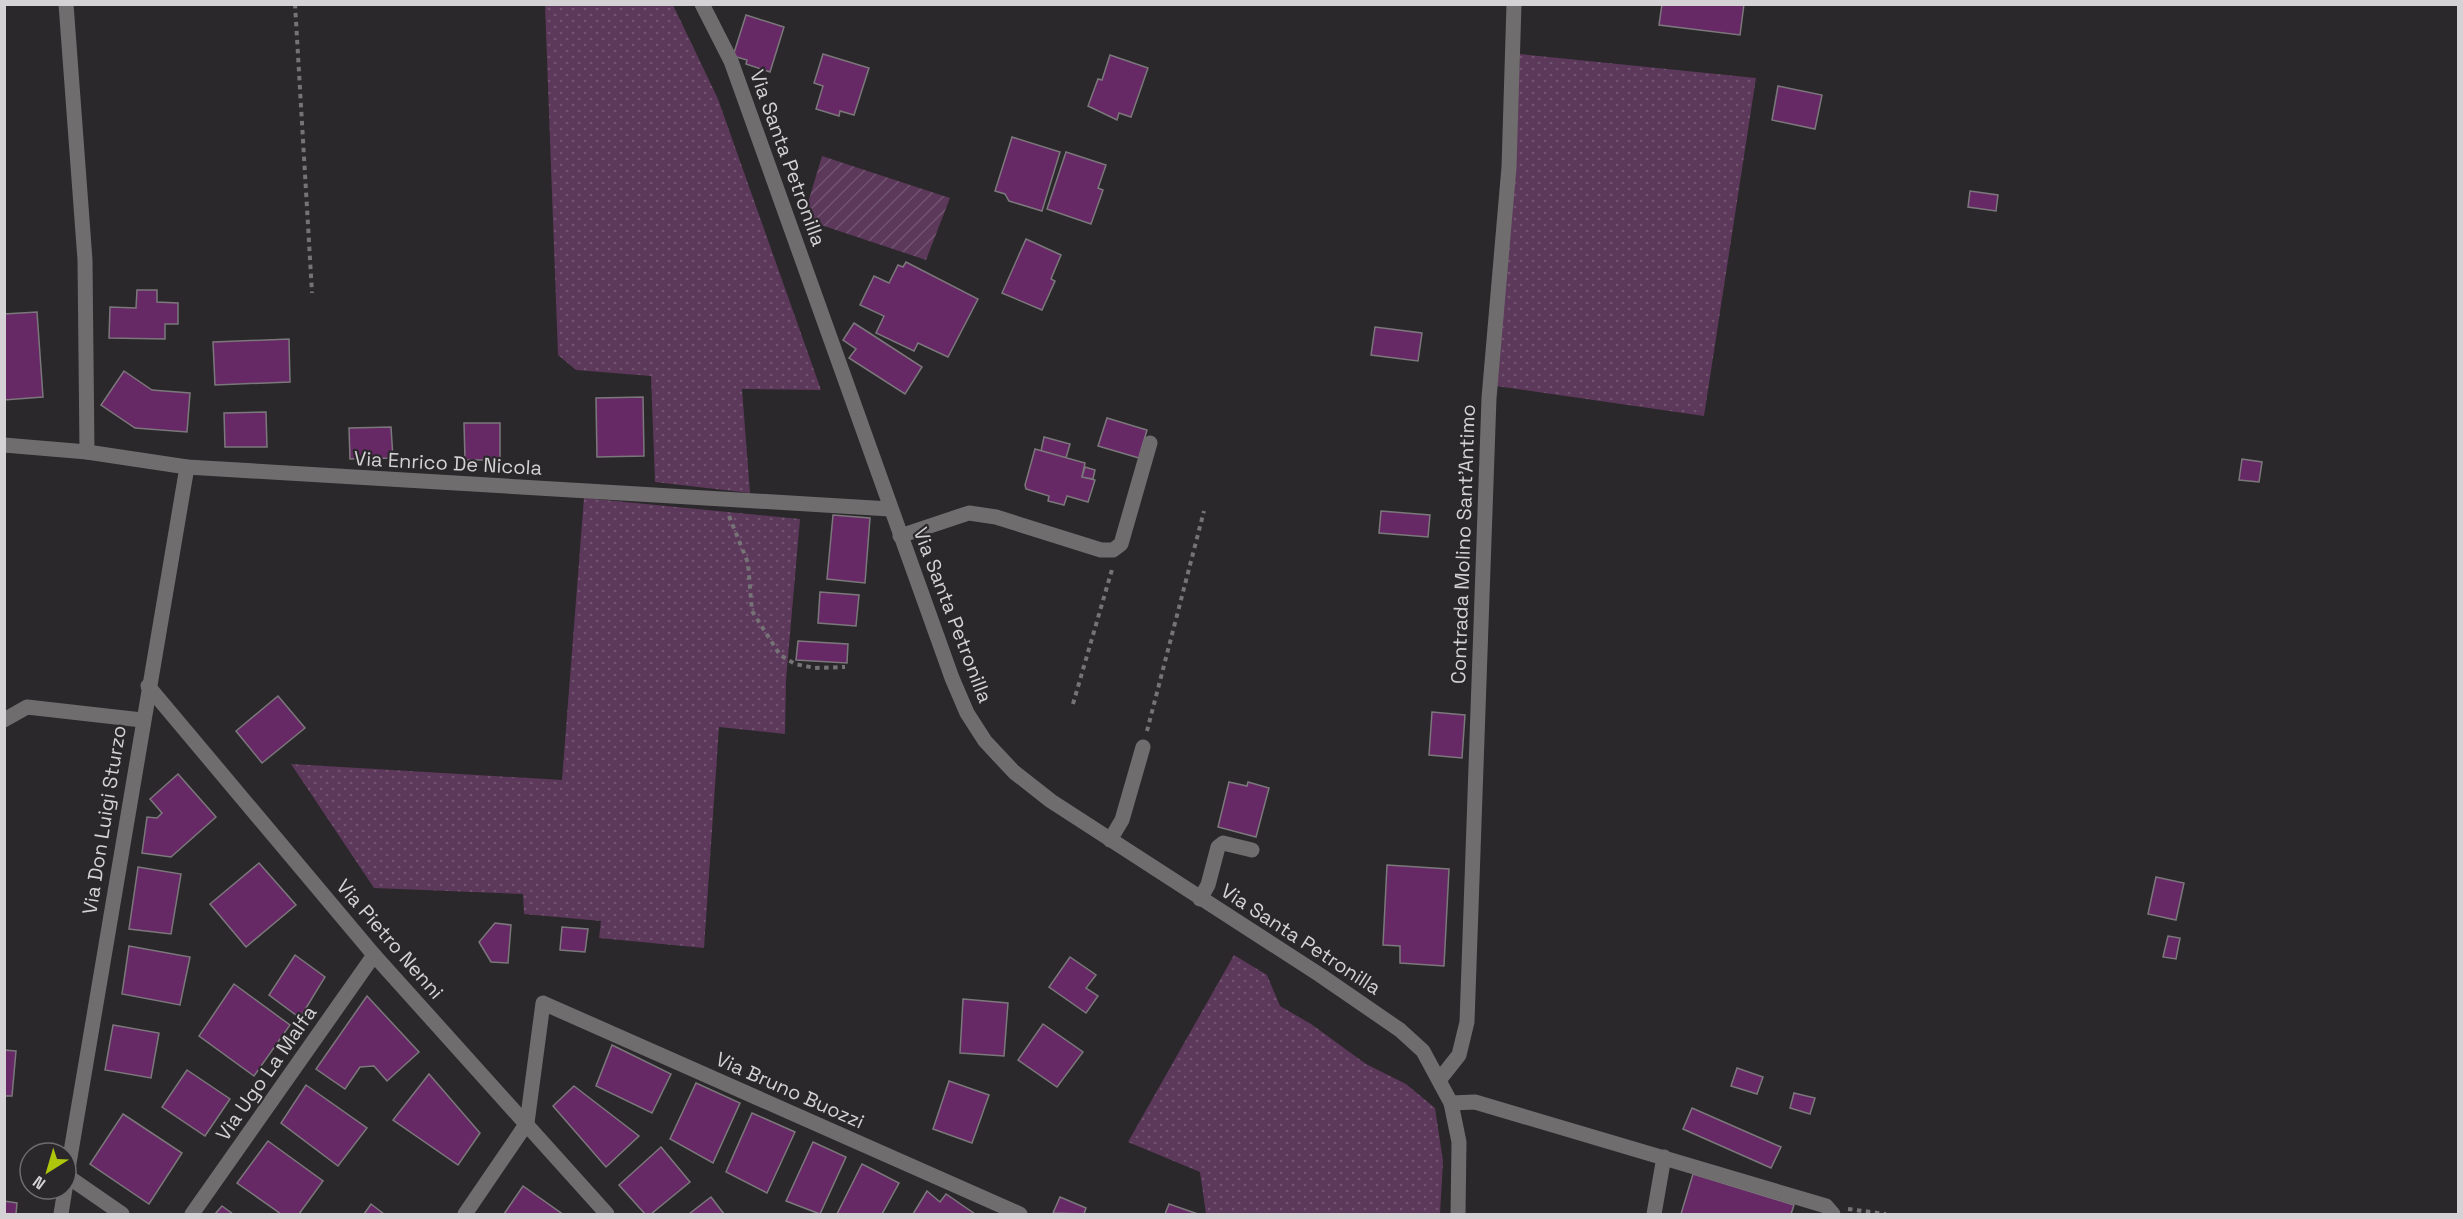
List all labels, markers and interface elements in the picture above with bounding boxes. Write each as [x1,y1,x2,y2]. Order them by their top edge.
street label: Via Santa Petronilla [744,66,832,250]
street label: Contrada Molino Sant'Antimo [1445,404,1481,684]
street label: Via Enrico De Nicola [353,445,543,481]
street label: Via Santa Petronilla [908,524,998,706]
street label: Via Don Luigi Sturzo [76,723,132,917]
street label: Via Pietro Nenni [331,874,449,1004]
street label: Via Santa Petronilla [1216,878,1386,1000]
street label: Via Ugo La Malfa [210,1000,322,1146]
street label: Via Bruno Buozzi [712,1046,868,1134]
north arrow [18,1141,78,1201]
text: N [29,1171,50,1194]

